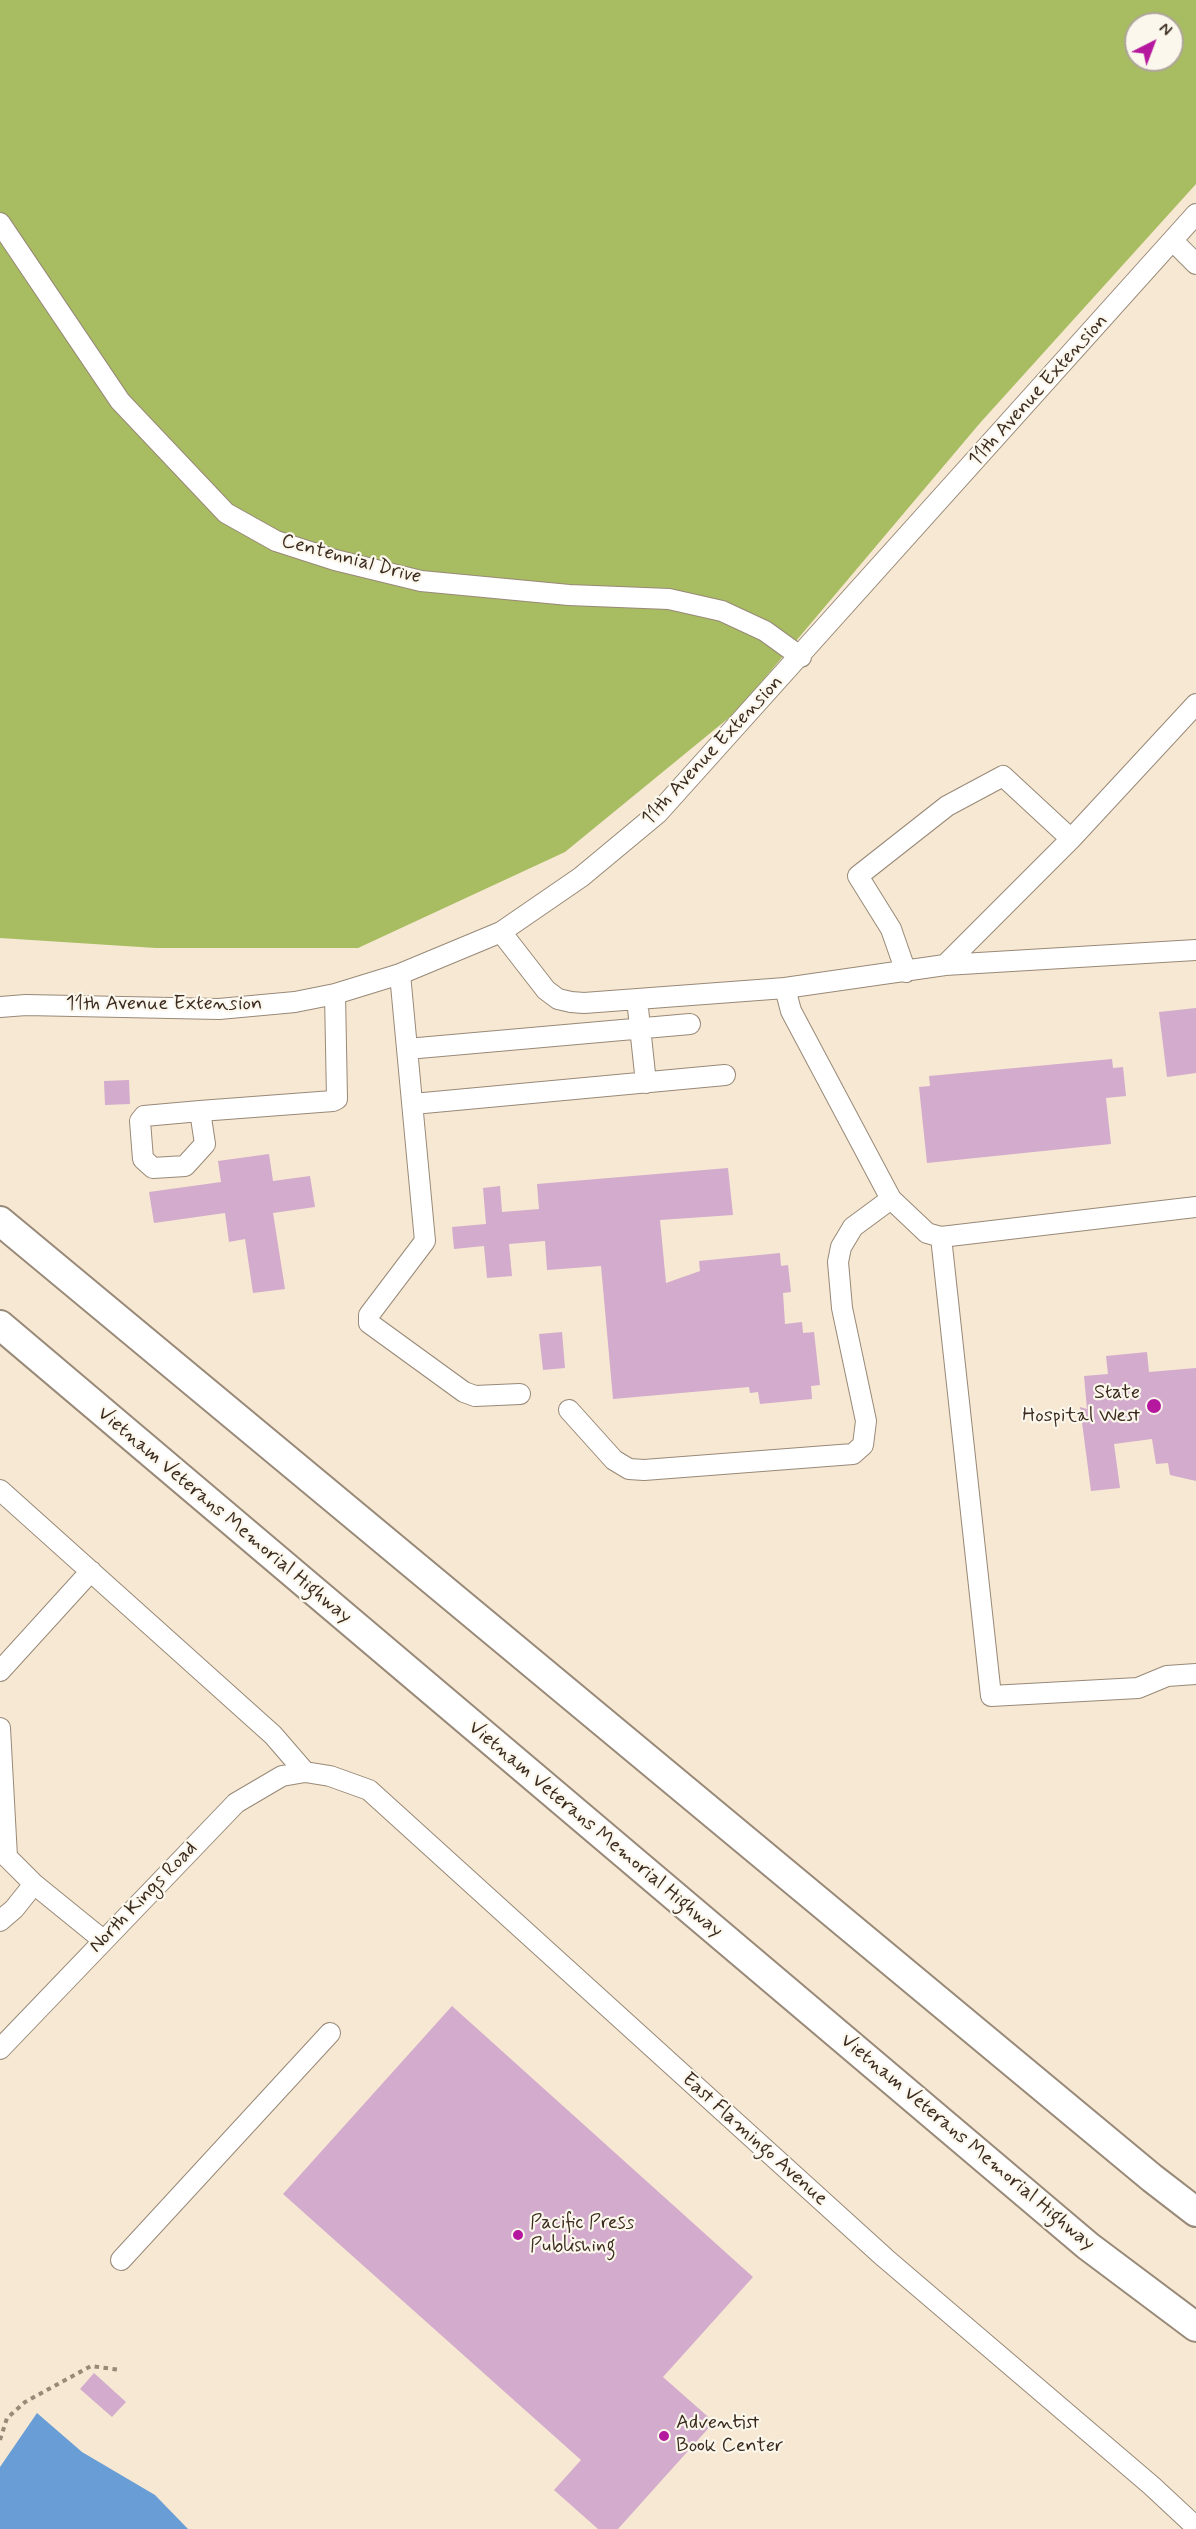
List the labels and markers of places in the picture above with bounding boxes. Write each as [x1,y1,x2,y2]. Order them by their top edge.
place label: State Hospital West [1022,1382,1140,1429]
marker: State Hospital West [1145,1397,1163,1415]
place label: Pacific Press Publishing [530,2212,634,2259]
marker: Pacific Press Publishing [511,2228,525,2242]
place label: Adventist Book Center [676,2412,784,2459]
marker: Adventist Book Center [657,2429,671,2443]

